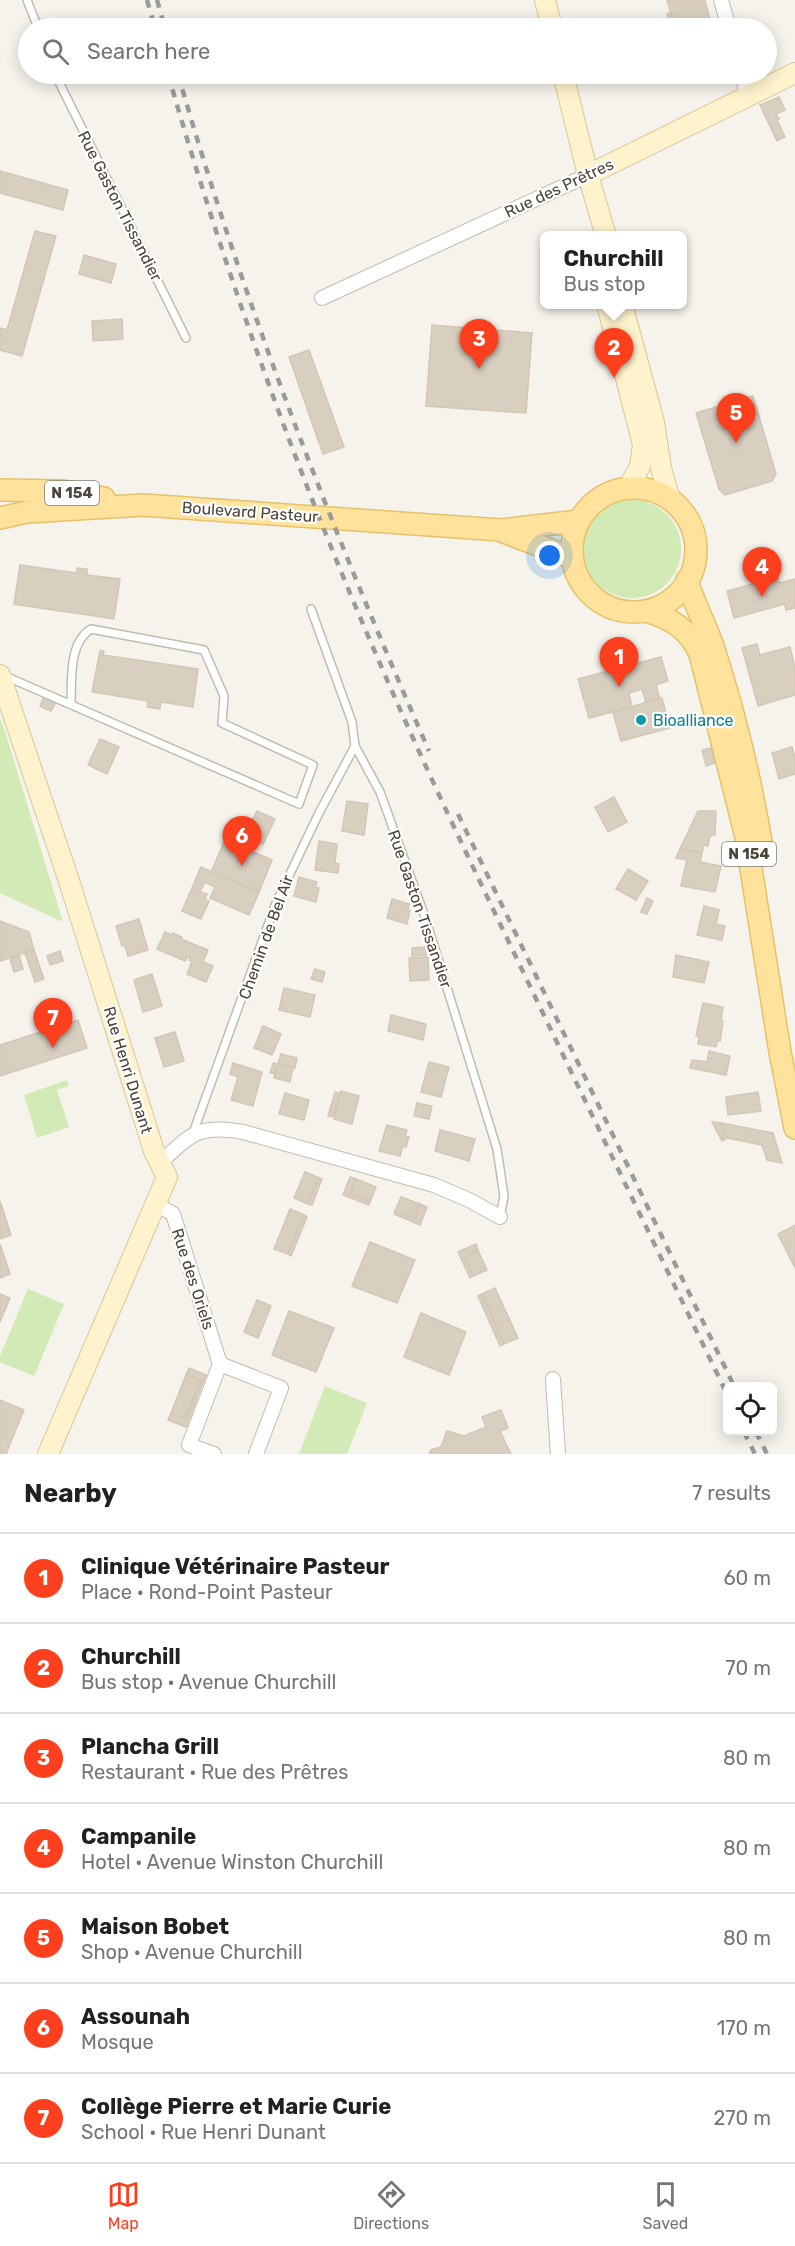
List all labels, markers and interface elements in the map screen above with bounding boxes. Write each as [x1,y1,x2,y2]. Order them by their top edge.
search box [18,18,777,84]
icon: search [39,35,72,68]
text: Search here [87,38,210,65]
street label: Rue Gaston Tissandier [74,128,166,284]
street label: Rue des Prêtres [502,154,616,222]
popup [540,231,687,309]
text: Churchill [564,245,663,272]
text: Bus stop [564,272,645,296]
pin: 3 [460,320,498,369]
pin: 2 [594,328,634,378]
pin: 5 [716,394,756,443]
road number: N 154 [45,481,99,505]
street label: Boulevard Pasteur [181,498,319,526]
your location [535,541,564,570]
pin: 4 [742,548,782,597]
pin: 1 [600,638,638,687]
place label: Bioalliance [653,711,734,730]
marker: Bioalliance [634,713,648,727]
pin: 6 [222,816,262,866]
street label: Rue Gaston Tissandier [384,827,456,991]
road number: N 154 [722,842,776,866]
street label: Chemin de Bel Air [235,872,297,1002]
pin: 7 [34,998,72,1048]
street label: Rue Henri Dunant [100,1004,156,1136]
street label: Rue des Oriels [168,1226,218,1332]
map controls [723,1382,777,1436]
button: locate [723,1382,777,1436]
text: Nearby [24,1478,117,1509]
text: 7 results [692,1481,771,1505]
text: Clinique Vétérinaire Pasteur [81,1553,390,1580]
text: 1 [39,1566,48,1590]
text: 60 m [724,1566,771,1590]
text: Place · Rond-Point Pasteur [81,1580,333,1604]
text: Churchill [81,1643,181,1670]
text: 2 [37,1656,50,1680]
text: 70 m [725,1656,771,1680]
text: Bus stop · Avenue Churchill [81,1670,336,1694]
text: Plancha Grill [81,1733,219,1760]
text: 3 [37,1746,50,1770]
text: 80 m [723,1746,771,1770]
text: Restaurant · Rue des Prêtres [81,1760,348,1784]
text: Campanile [81,1823,196,1850]
text: 4 [37,1836,50,1860]
text: 80 m [723,1836,771,1860]
text: Hotel · Avenue Winston Churchill [81,1850,383,1874]
text: Maison Bobet [81,1913,229,1940]
text: 5 [37,1926,50,1950]
text: 80 m [723,1926,771,1950]
text: Shop · Avenue Churchill [81,1940,303,1964]
text: Assounah [81,2003,190,2030]
text: 6 [37,2016,50,2040]
text: 170 m [717,2016,771,2040]
text: Mosque [81,2030,154,2054]
text: Collège Pierre et Marie Curie [81,2093,391,2120]
text: 7 [38,2106,49,2130]
text: 270 m [714,2106,771,2130]
text: School · Rue Henri Dunant [81,2120,326,2144]
tab: Map [107,2178,140,2233]
tab: Directions [353,2178,429,2233]
tab: Saved [643,2178,688,2233]

